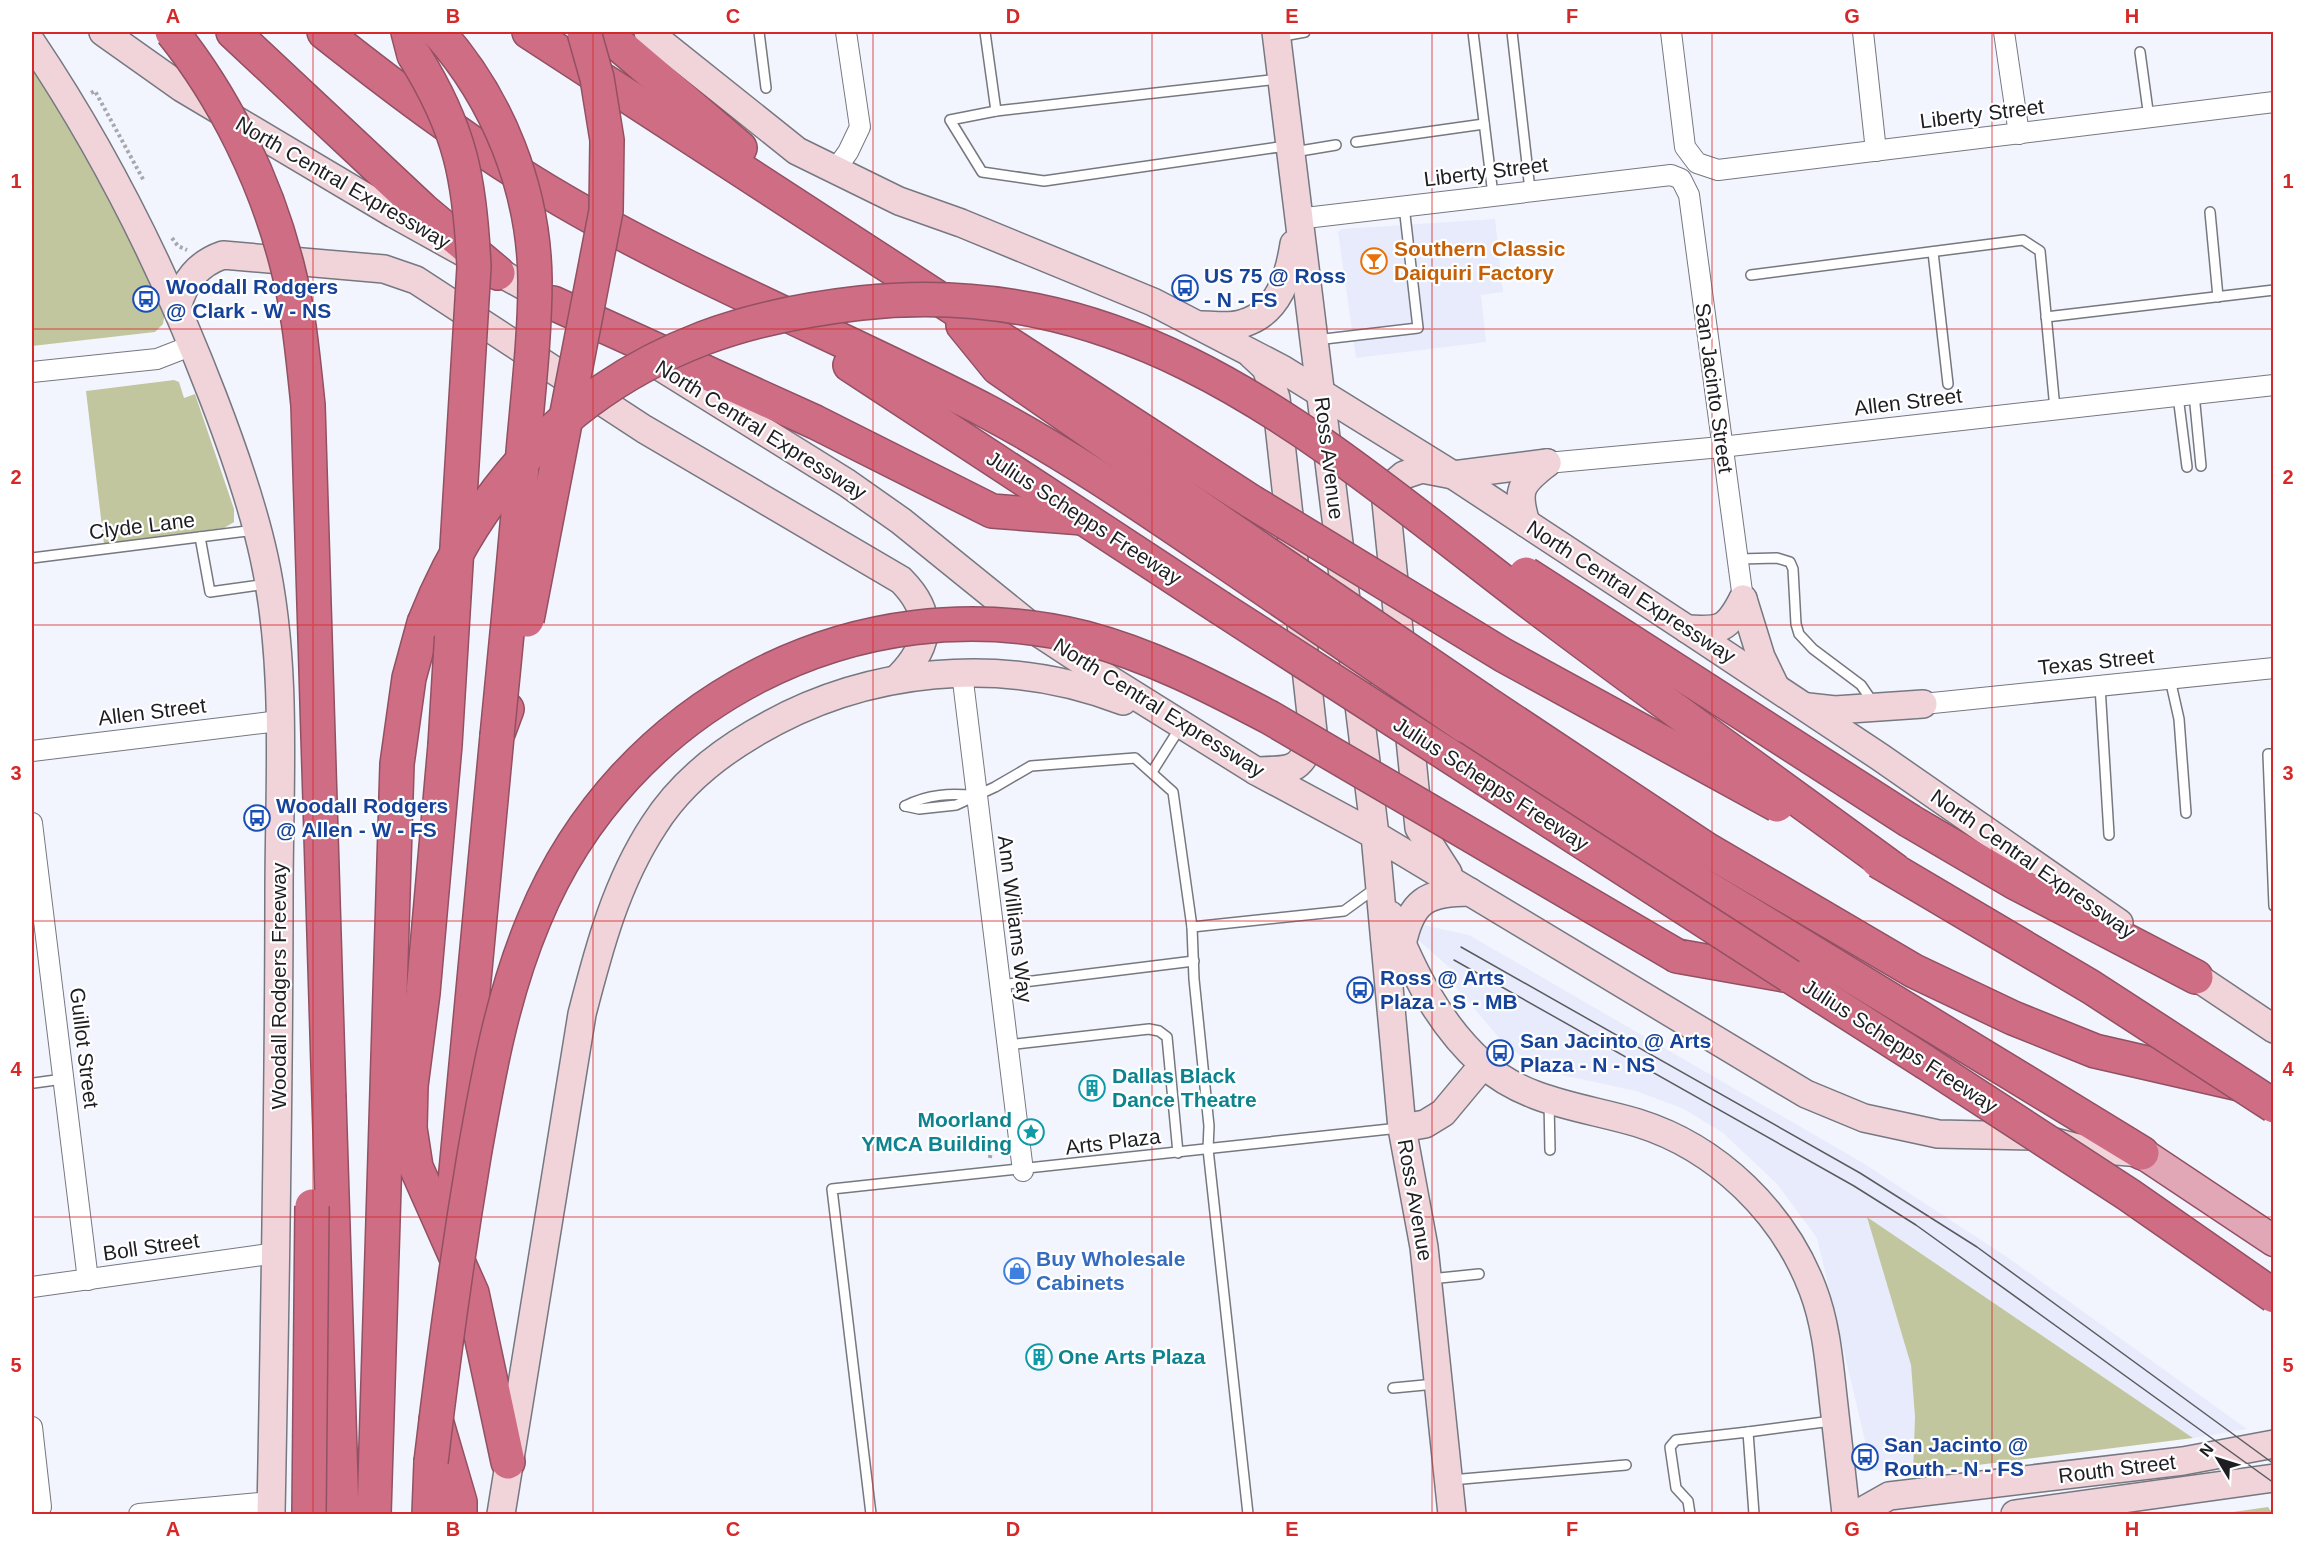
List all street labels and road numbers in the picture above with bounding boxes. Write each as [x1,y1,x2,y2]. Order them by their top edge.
street label: Liberty Street [1919,94,2045,133]
street label: North Central Expressway [232,112,455,254]
street label: Liberty Street [1423,152,1549,191]
street label: San Jacinto Street [1691,301,1738,475]
street label: North Central Expressway [652,355,871,504]
street label: Allen Street [1853,383,1963,420]
street label: Ross Avenue [1311,395,1348,521]
street label: Julius Schepps Freeway [983,446,1186,589]
street label: Clyde Lane [88,508,196,543]
street label: North Central Expressway [1523,516,1740,668]
street label: North Central Expressway [1050,633,1269,782]
street label: Texas Street [2037,644,2155,679]
street label: Allen Street [97,693,207,730]
street label: Julius Schepps Freeway [1390,712,1593,855]
street label: North Central Expressway [1927,784,2140,943]
street label: Ann Williams Way [994,834,1037,1004]
street label: Woodall Rodgers Freeway [267,862,290,1110]
street label: Julius Schepps Freeway [1799,974,2002,1117]
street label: Guillot Street [66,986,103,1110]
street label: Arts Plaza [1064,1124,1162,1159]
street label: Ross Avenue [1393,1137,1438,1263]
street label: Boll Street [101,1228,201,1265]
street label: Routh Street [2057,1450,2177,1487]

